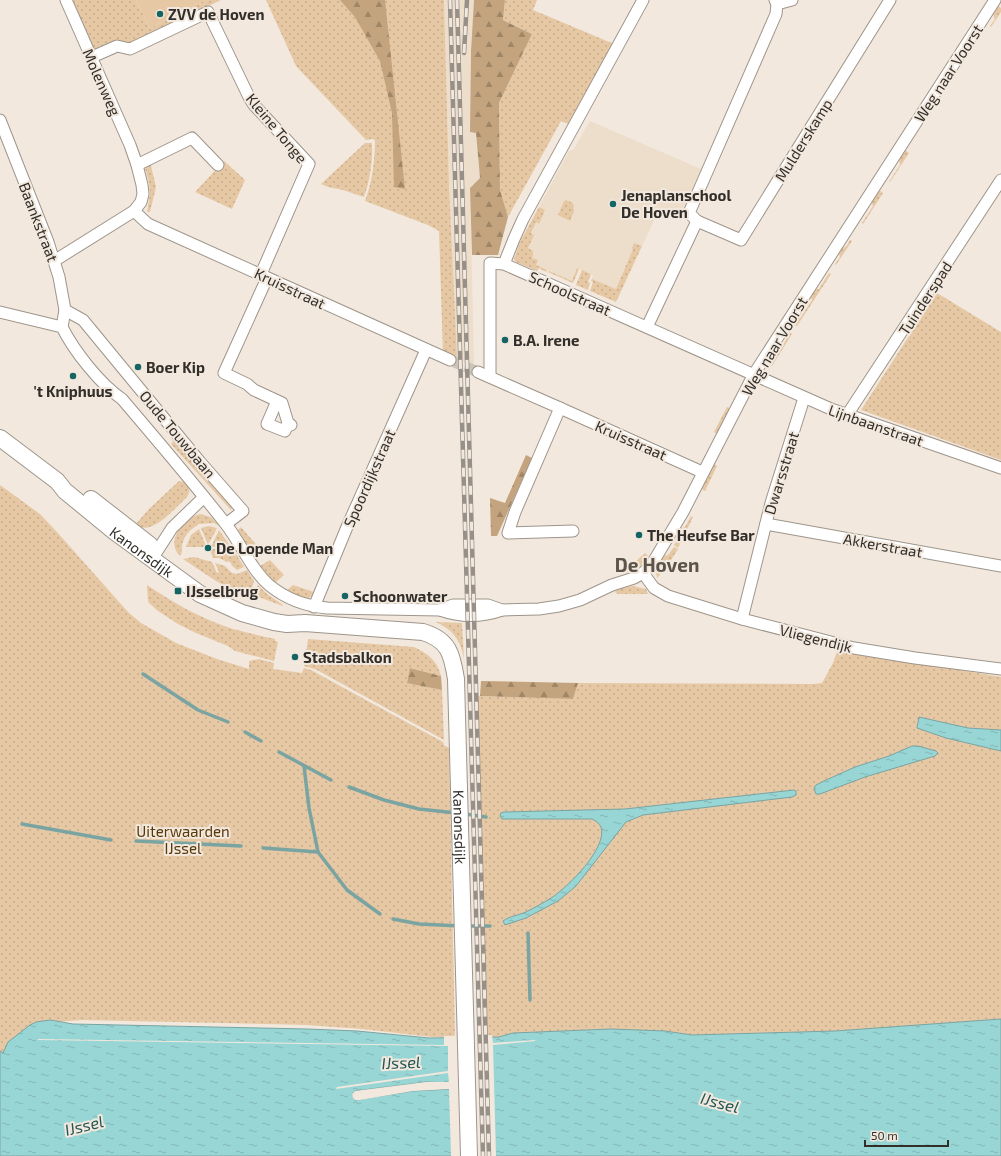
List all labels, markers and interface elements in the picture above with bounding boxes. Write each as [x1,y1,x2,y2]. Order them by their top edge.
place label: ZVV de Hoven [168,5,264,23]
marker: ZVV de Hoven [155,9,165,19]
street label: Weg naar Voorst [910,21,986,125]
street label: Molenweg [79,46,125,119]
street label: Kleine Tonge [243,89,311,167]
street label: Mulderskamp [770,95,836,185]
street label: Baankstraat [16,180,62,265]
place label: Jenaplanschool De Hoven [621,186,731,221]
marker: Jenaplanschool De Hoven [608,199,618,209]
street label: Tuinderspad [895,258,955,338]
street label: Kruisstraat [252,264,329,312]
street label: Schoolstraat [526,267,614,319]
street label: Weg naar Voorst [737,293,811,399]
place label: B.A. Irene [513,331,580,349]
marker: B.A. Irene [500,335,510,345]
place label: Boer Kip [146,358,205,376]
marker: Boer Kip [133,362,143,372]
marker: 't Kniphuus [68,371,78,381]
place label: 't Kniphuus [33,382,113,400]
street label: Oude Touwbaan [136,387,220,481]
street label: Lijnbaanstraat [826,400,926,451]
street label: Kruisstraat [592,416,670,464]
street label: Spoordijkstraat [339,426,400,530]
street label: Dwarsstraat [760,429,802,517]
street label: Kanonsdijk [106,522,177,581]
place label: The Heufse Bar [647,526,755,544]
street label: Akkerstraat [842,529,924,561]
marker: The Heufse Bar [634,530,644,540]
place label: De Lopende Man [216,539,333,557]
marker: De Lopende Man [203,543,213,553]
district label: De Hoven [615,553,699,576]
place label: IJsselbrug [186,582,258,600]
marker: IJsselbrug [173,586,183,596]
place label: Schoonwater [353,587,448,605]
marker: Schoonwater [340,591,350,601]
street label: Vliegendijk [778,620,854,657]
place label: Stadsbalkon [303,648,392,666]
marker: Stadsbalkon [290,652,300,662]
street label: Kanonsdijk [450,790,470,865]
park label: Uiterwaarden IJssel [136,822,230,857]
water label: IJssel [381,1052,421,1072]
water label: IJssel [699,1088,741,1116]
water label: IJssel [63,1111,105,1139]
scale bar [865,1122,948,1148]
text: 50 m [871,1128,898,1142]

